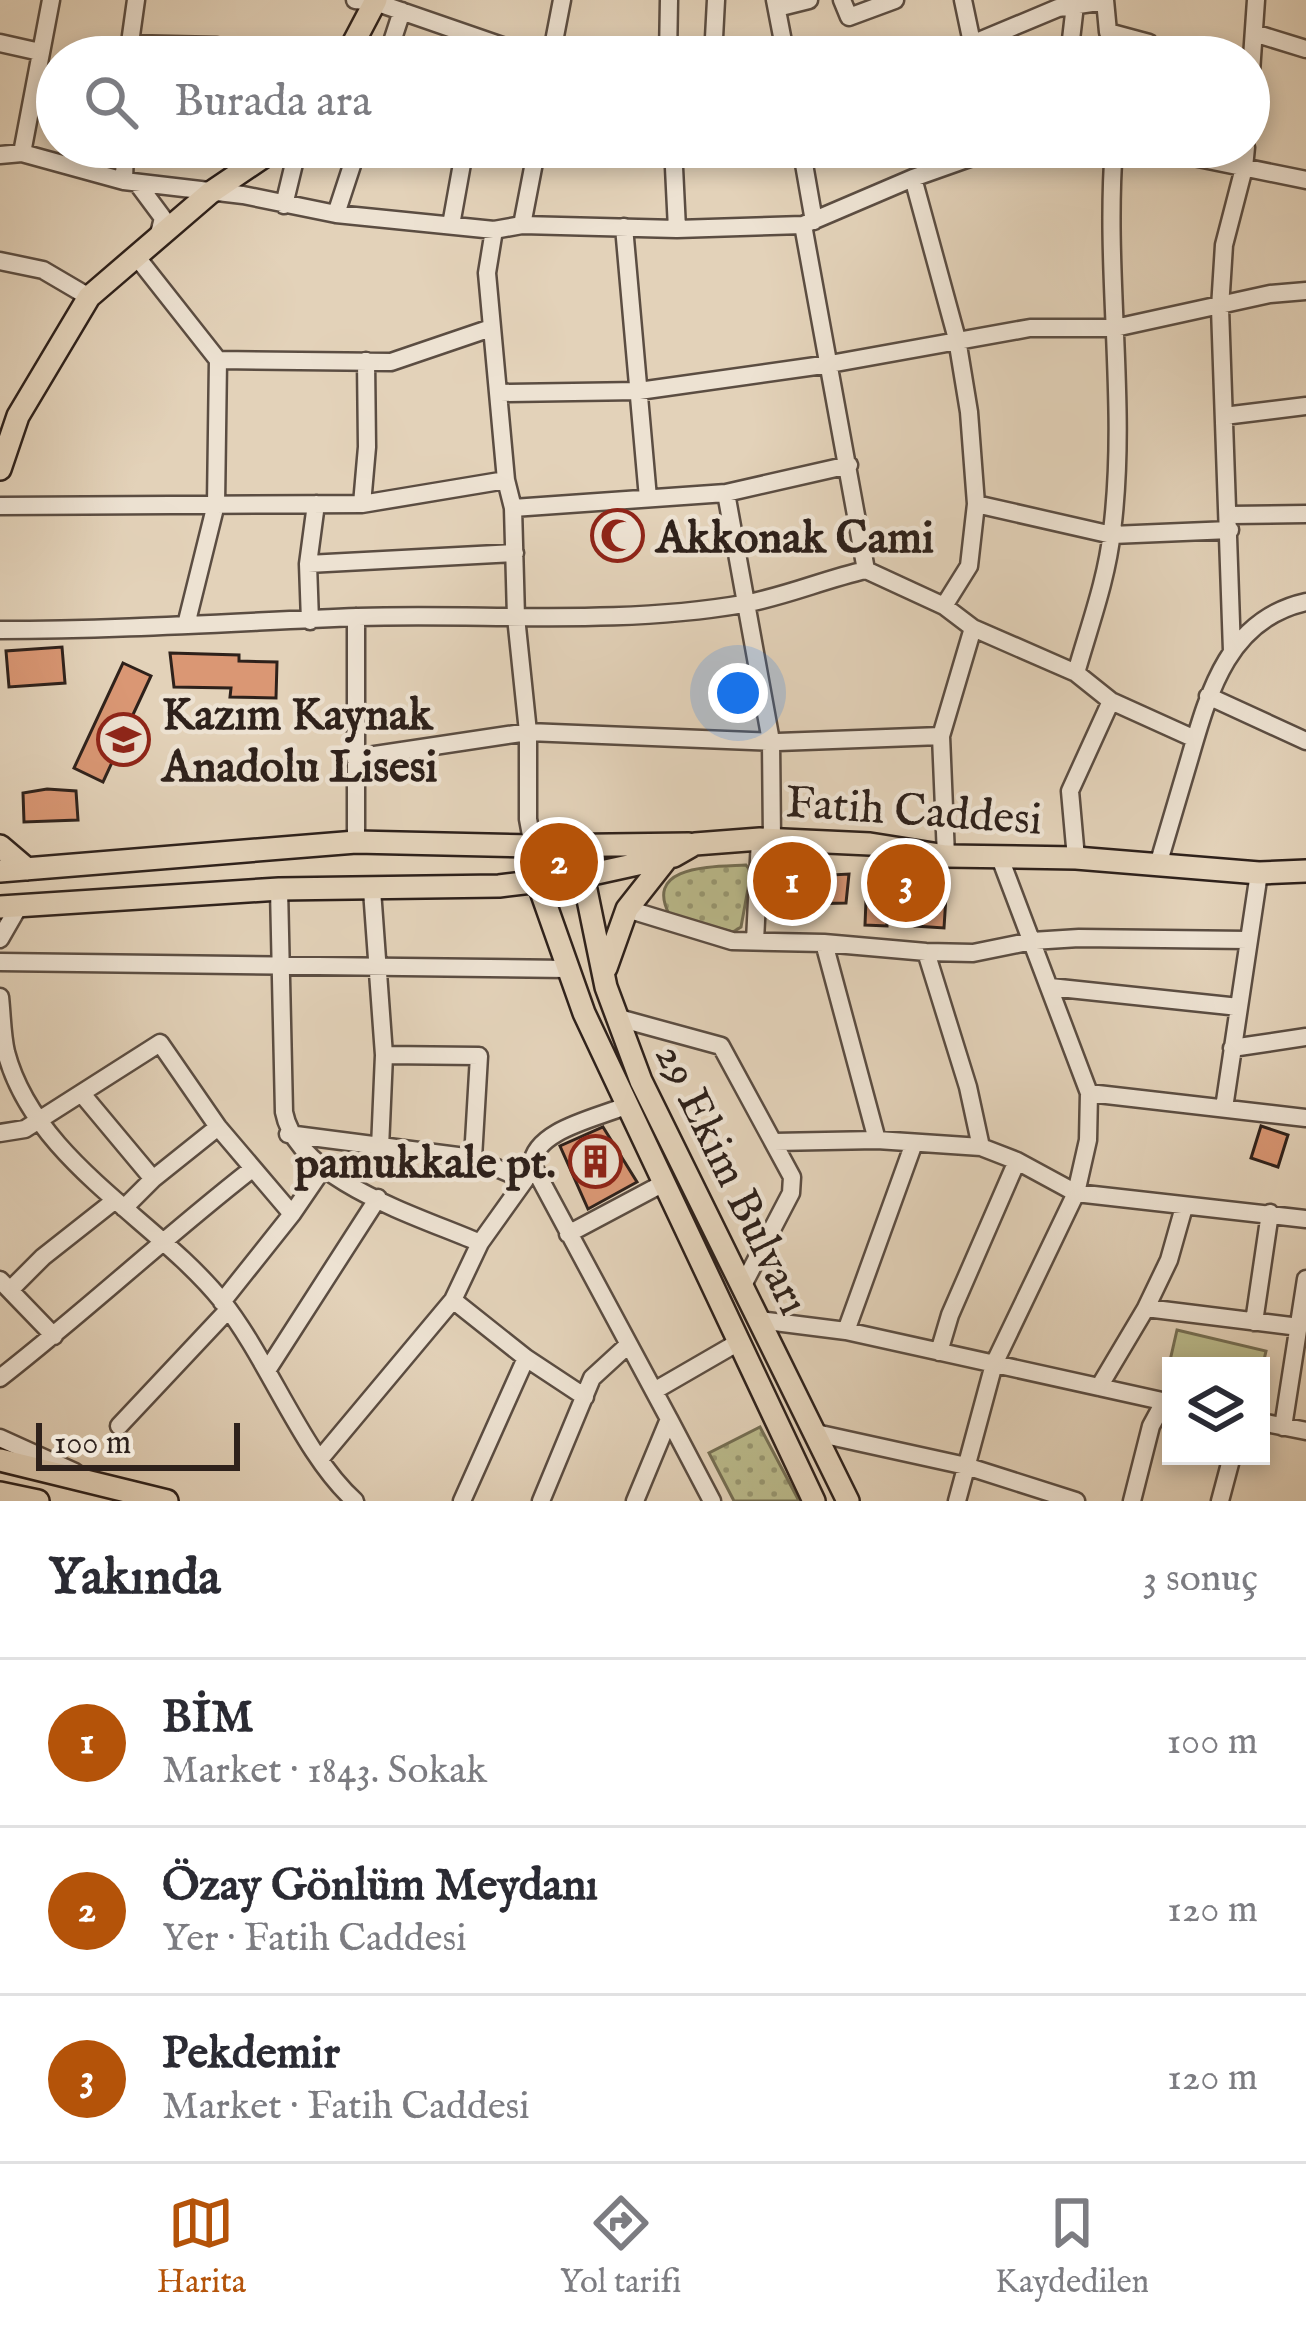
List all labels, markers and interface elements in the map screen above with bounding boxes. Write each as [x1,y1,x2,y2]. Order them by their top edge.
search box [36,36,1270,168]
icon: search [78,69,144,135]
text: Burada ara [174,74,372,131]
mosque icon: Akkonak Cami [589,508,645,564]
place label: Akkonak Cami [654,511,934,568]
your location [708,663,768,723]
place label: Kazım Kaynak Anadolu Lisesi [160,688,438,797]
school or university icon: Kazım Kaynak Anadolu Lisesi [95,711,151,767]
street label: Fatih Caddesi [784,775,1044,850]
pin: 2 [520,817,598,907]
pin: 1 [753,836,831,926]
pin: 3 [867,838,945,928]
street label: 29 Ekim Bulvarı [641,1034,821,1325]
building icon: pamukkale pt. [567,1133,623,1189]
place label: pamukkale pt. [294,1136,556,1193]
map controls [1162,1357,1270,1465]
button: layers [1162,1357,1270,1465]
scale bar [36,1417,240,1470]
text: 100 m [54,1423,131,1465]
text: Yakında [48,1547,221,1612]
text: 3 sonuç [1143,1555,1258,1604]
text: BİM [162,1690,253,1747]
text: 1 [80,1718,94,1767]
text: 100 m [1167,1718,1258,1767]
text: Market · 1843. Sokak [162,1747,487,1796]
text: Özay Gönlüm Meydanı [162,1858,598,1915]
text: 2 [78,1886,96,1935]
text: 120 m [1167,1886,1258,1935]
text: Yer · Fatih Caddesi [162,1915,467,1964]
text: Pekdemir [162,2026,340,2083]
text: 3 [80,2054,94,2103]
text: 120 m [1167,2054,1258,2103]
text: Market · Fatih Caddesi [162,2083,530,2132]
tab: Harita [157,2190,246,2304]
tab: Yol tarifi [560,2190,681,2304]
tab: Kaydedilen [995,2190,1149,2304]

